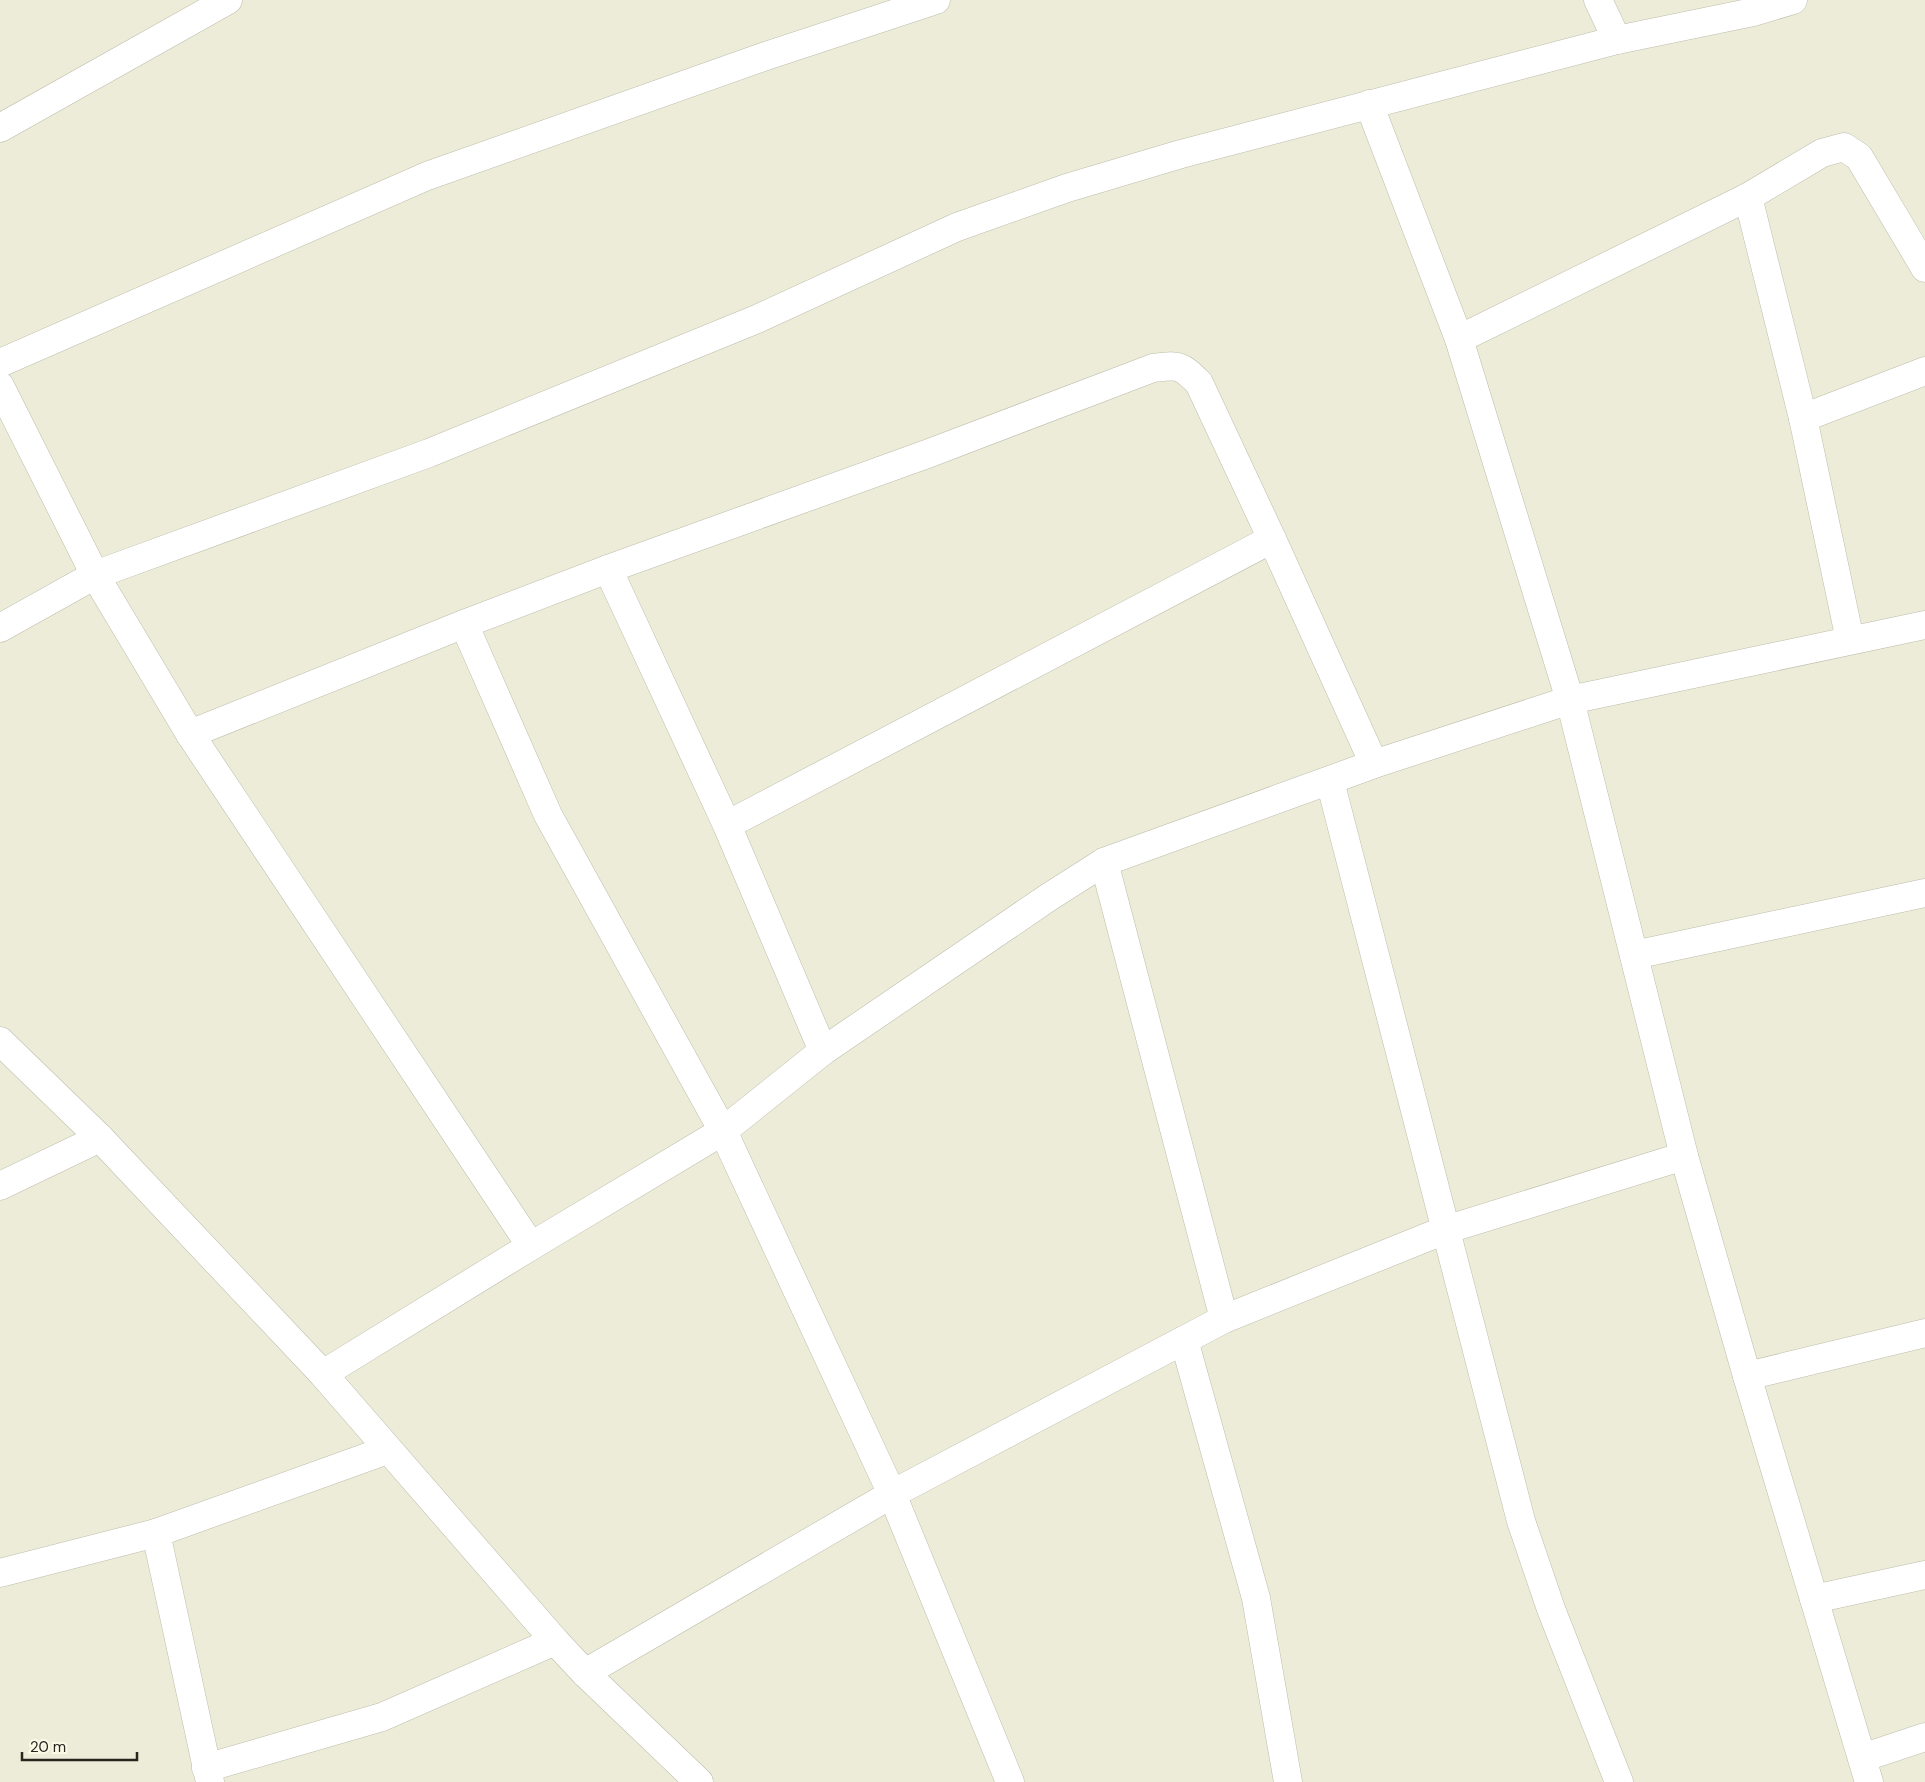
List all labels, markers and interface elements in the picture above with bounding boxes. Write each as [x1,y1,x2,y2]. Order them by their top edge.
scale bar [22,1730,138,1762]
text: 20 m [30,1737,66,1757]

